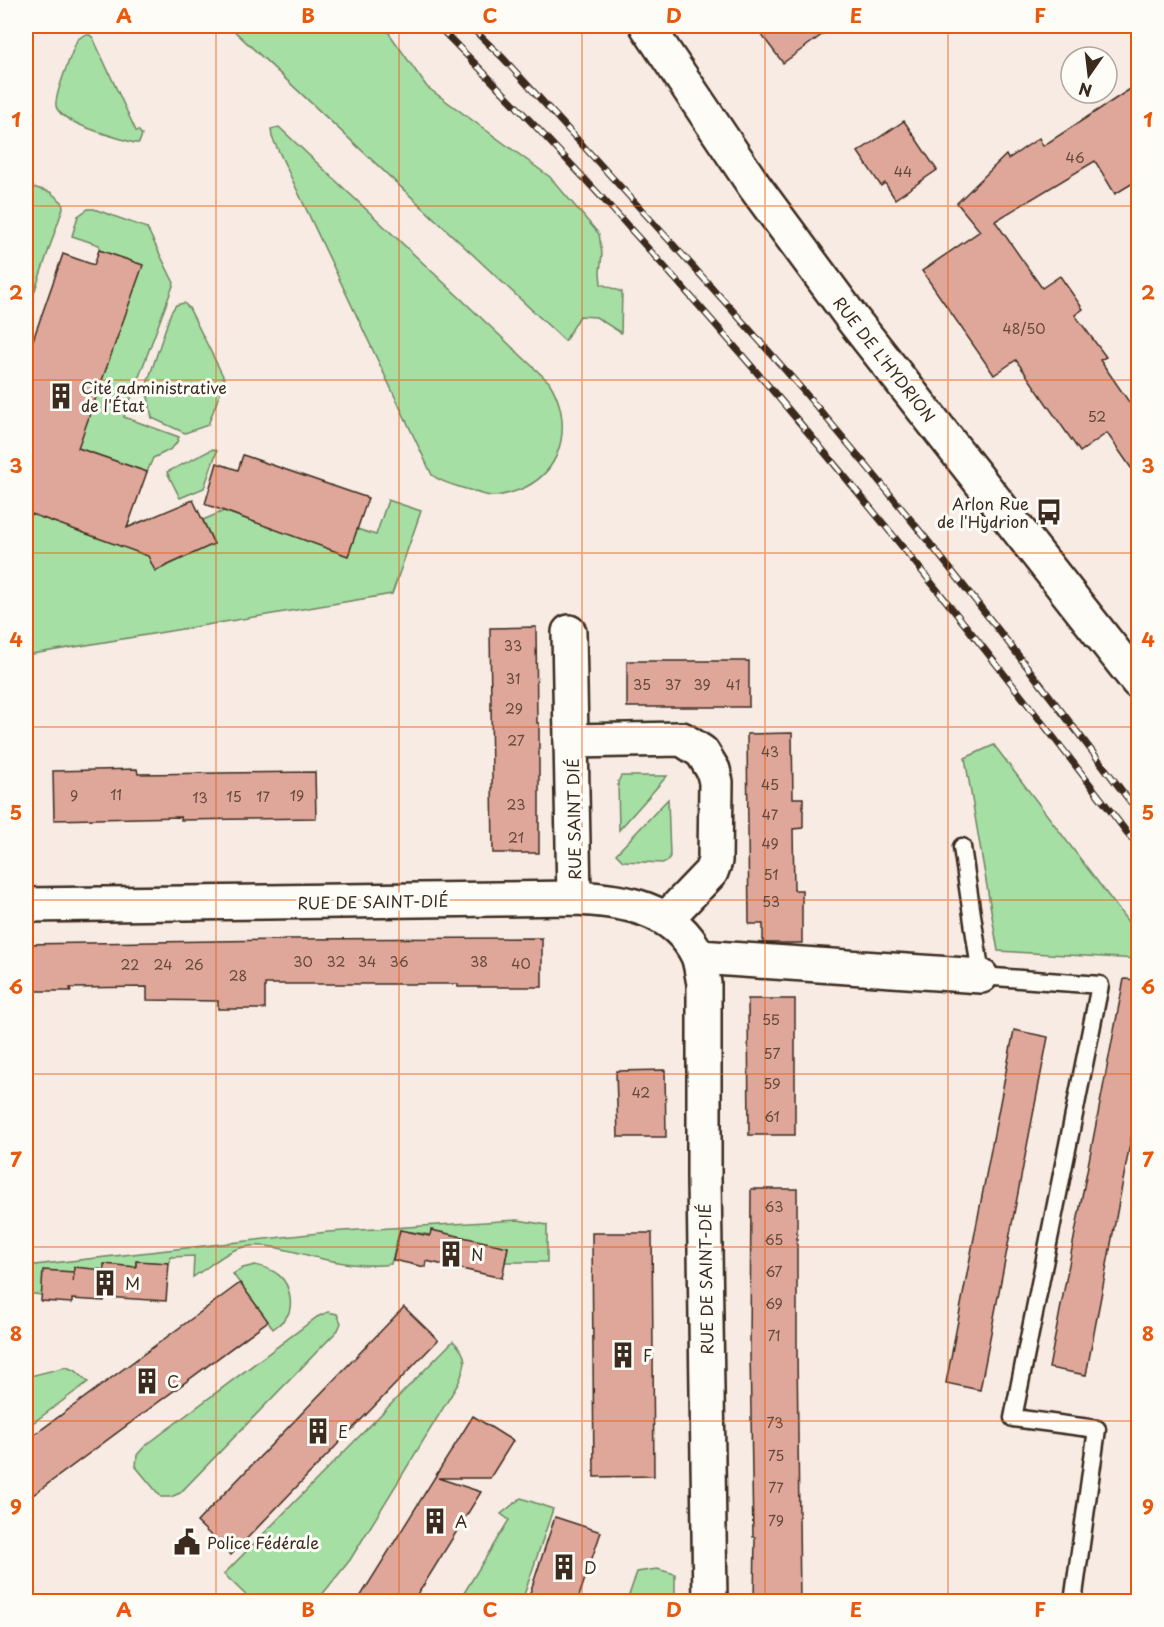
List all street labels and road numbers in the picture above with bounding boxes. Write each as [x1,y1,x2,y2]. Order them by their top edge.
street label: RUE DE L'HYDRION [828,291,942,427]
street label: RUE SAINT DIÉ [560,758,586,880]
street label: RUE DE SAINT-DIÉ [297,888,449,914]
street label: RUE DE SAINT-DIÉ [692,1203,718,1355]

